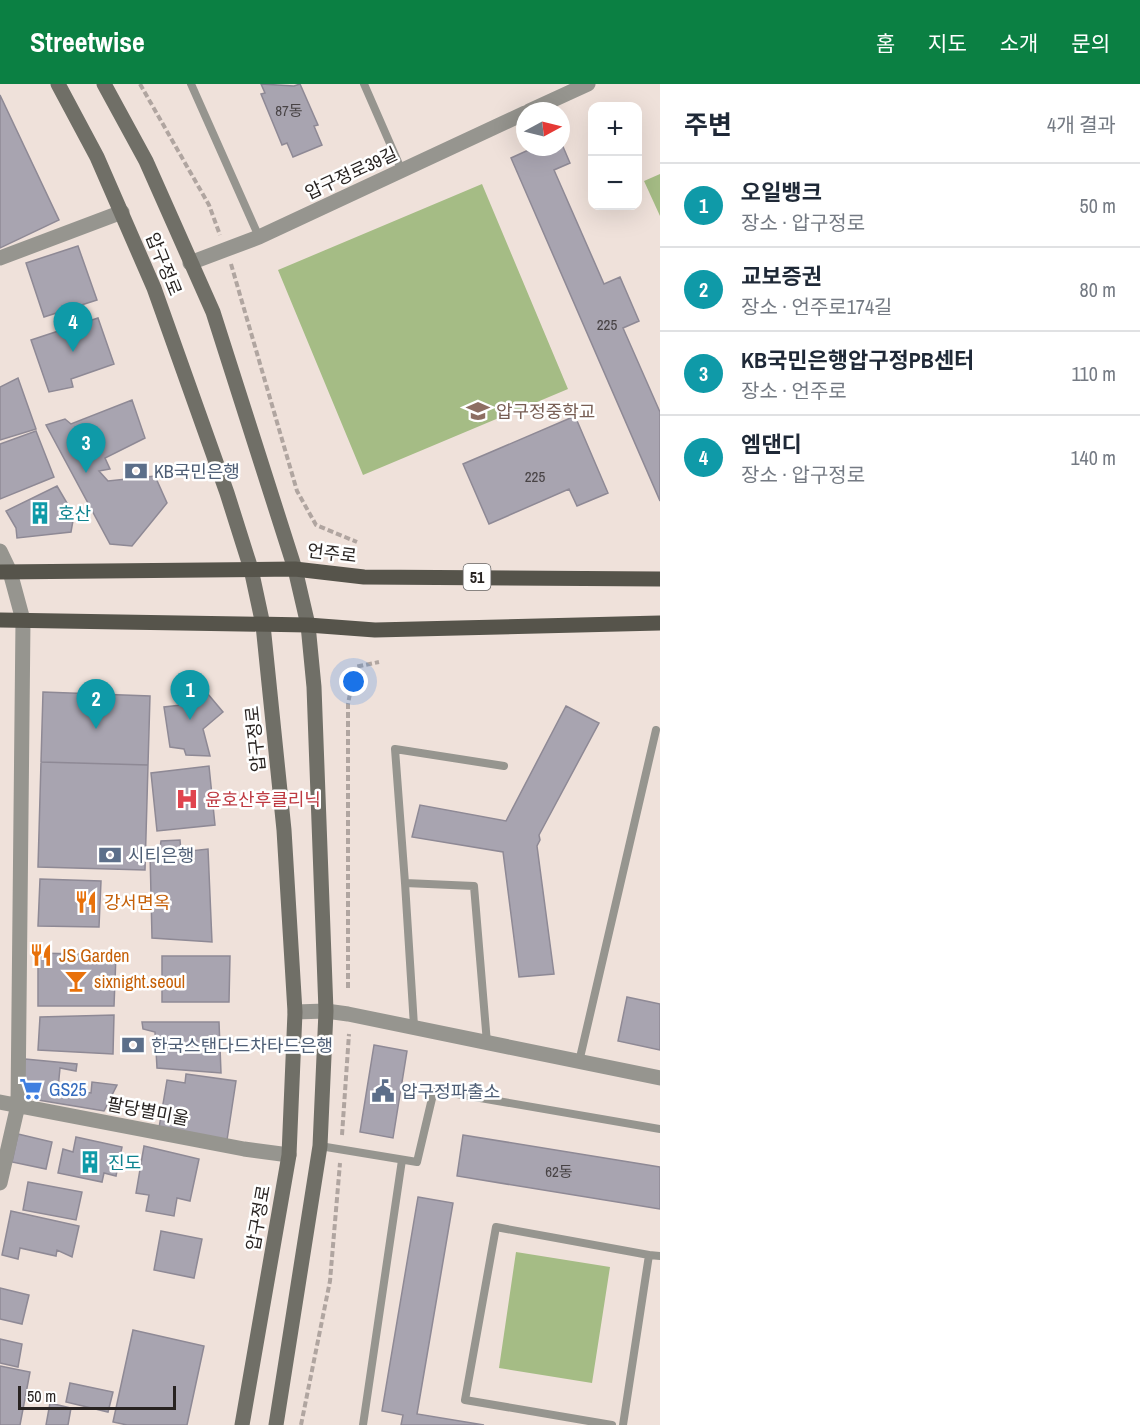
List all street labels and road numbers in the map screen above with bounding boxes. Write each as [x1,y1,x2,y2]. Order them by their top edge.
street label: 압구정로39길 [301,141,401,205]
street label: 압구정로 [140,229,188,299]
street label: 언주로 [306,538,358,568]
road number: 51 [464,564,490,590]
street label: 압구정로 [239,705,271,773]
street label: 팔당별미울 [105,1091,191,1131]
street label: 압구정로 [240,1183,276,1253]

